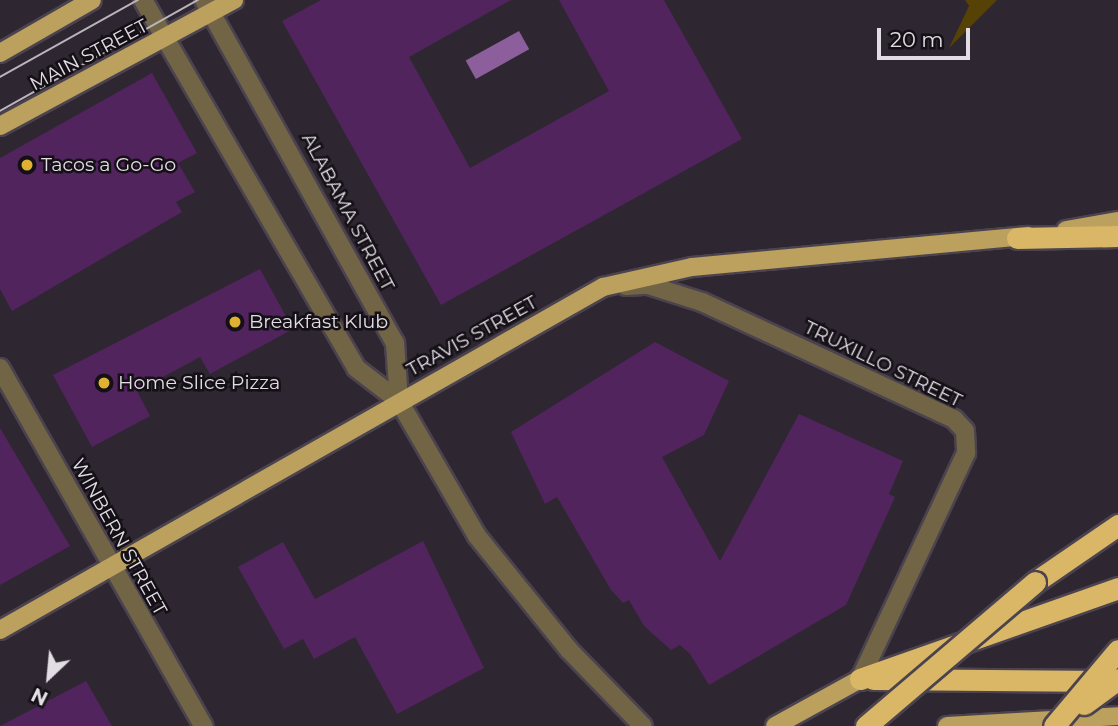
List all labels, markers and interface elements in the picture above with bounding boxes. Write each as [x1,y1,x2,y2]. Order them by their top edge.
street label: MAIN STREET [26,14,152,96]
scale bar [880,14,973,58]
text: 20 m [890,27,944,52]
street label: ALABAMA STREET [297,129,399,295]
place label: Tacos a Go-Go [41,154,176,176]
marker: Tacos a Go-Go [19,157,35,173]
street label: TRAVIS STREET [403,291,541,381]
place label: Breakfast Klub [249,311,388,333]
marker: Breakfast Klub [227,314,243,330]
street label: TRUXILLO STREET [800,316,966,412]
place label: Home Slice Pizza [118,372,280,394]
marker: Home Slice Pizza [96,375,112,391]
street label: WINBERN STREET [66,455,172,619]
north arrow [14,642,84,712]
text: N [28,683,52,710]

